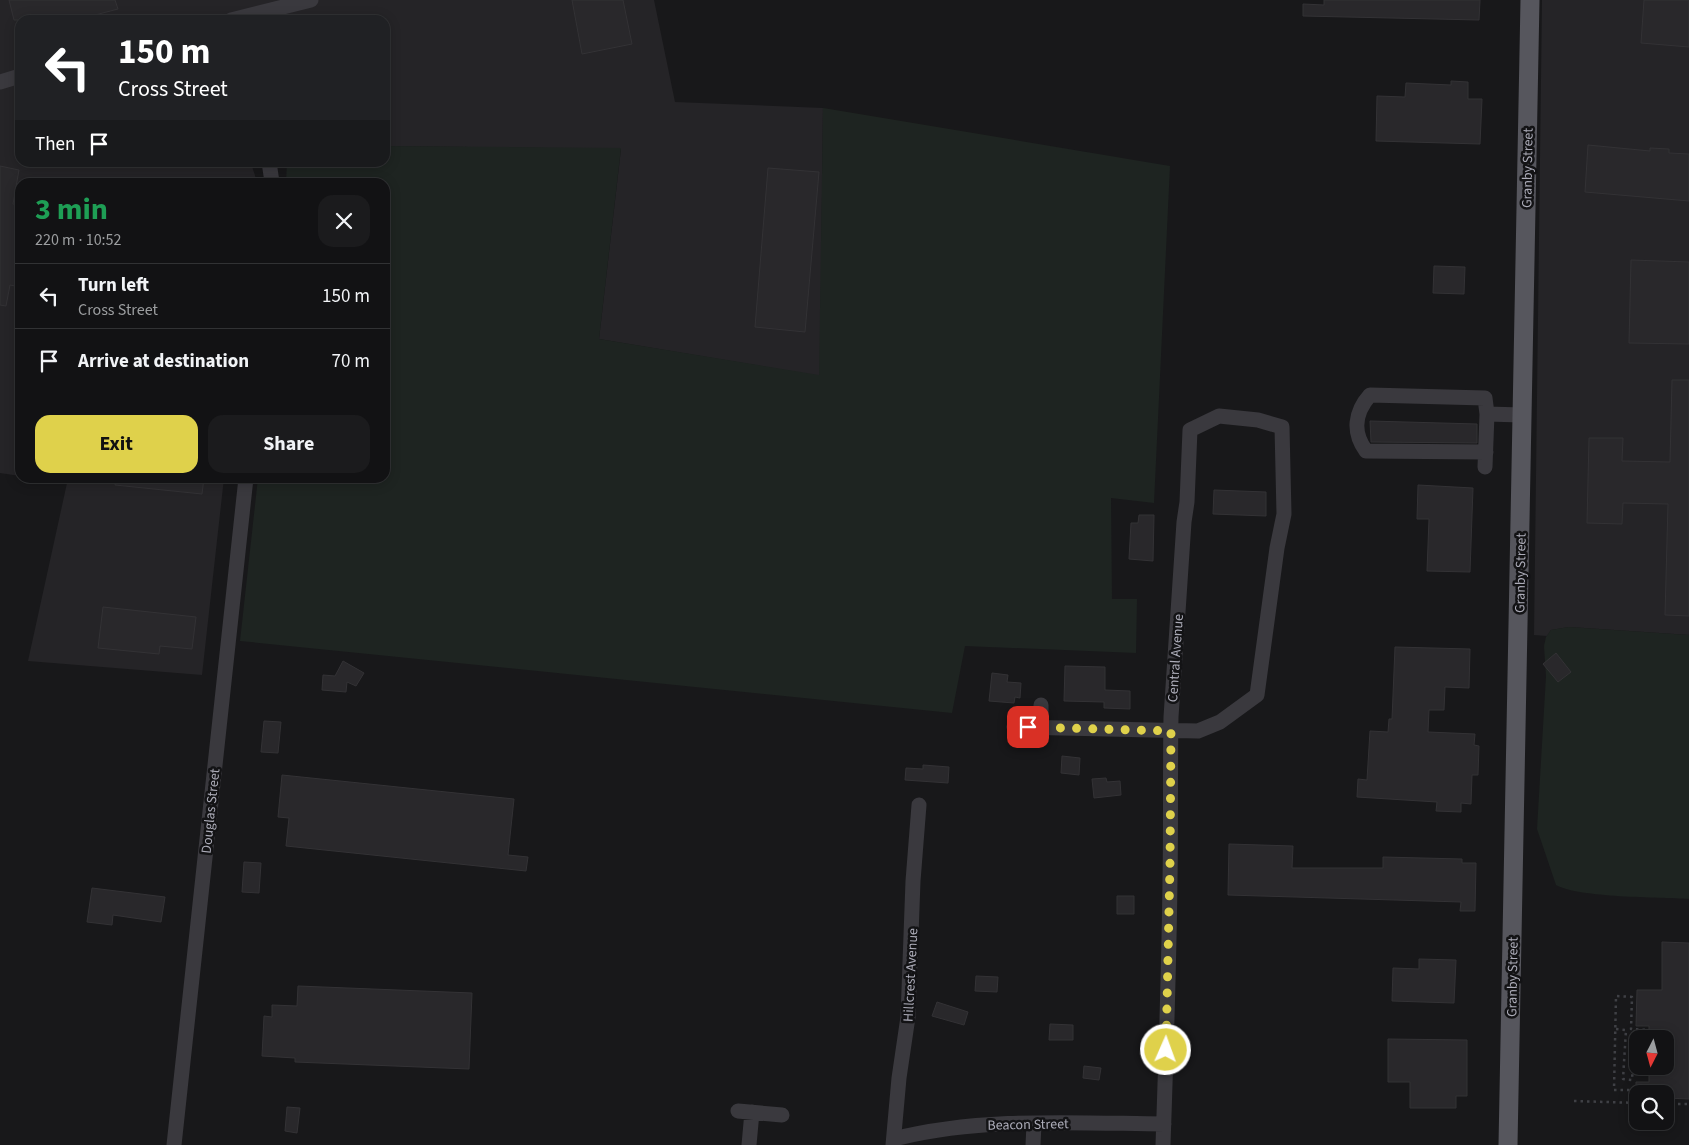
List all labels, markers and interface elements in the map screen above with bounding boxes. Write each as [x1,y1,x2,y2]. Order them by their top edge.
text: 150 m [118,27,210,77]
icon: left [35,35,100,100]
text: Cross Street [118,73,228,105]
street label: Granby Street [1517,128,1539,208]
icon: arrive [85,130,113,158]
text: Then [35,131,75,158]
text: 3 min [35,188,108,231]
button: close [318,195,370,247]
text: 220 m · 10:52 [35,229,122,251]
text: Turn left [78,272,149,299]
icon: left [35,282,63,310]
text: 150 m [322,283,370,310]
text: Cross Street [78,299,158,321]
icon: arrive [35,347,63,375]
text: Arrive at destination [78,348,249,375]
text: 70 m [332,348,370,375]
button: Exit [35,415,198,473]
button: Share [208,415,370,473]
street label: Granby Street [1510,533,1532,613]
street label: Central Avenue [1163,613,1189,703]
pin [1007,706,1049,748]
icon: arrive [1014,713,1042,741]
street label: Douglas Street [197,767,225,855]
street label: Hillcrest Avenue [899,928,923,1023]
street label: Granby Street [1502,937,1524,1017]
position arrow [1139,1023,1191,1075]
north arrow [1629,1030,1674,1075]
map controls [1629,1030,1674,1130]
button: search [1629,1085,1674,1130]
street label: Beacon Street [987,1114,1069,1136]

